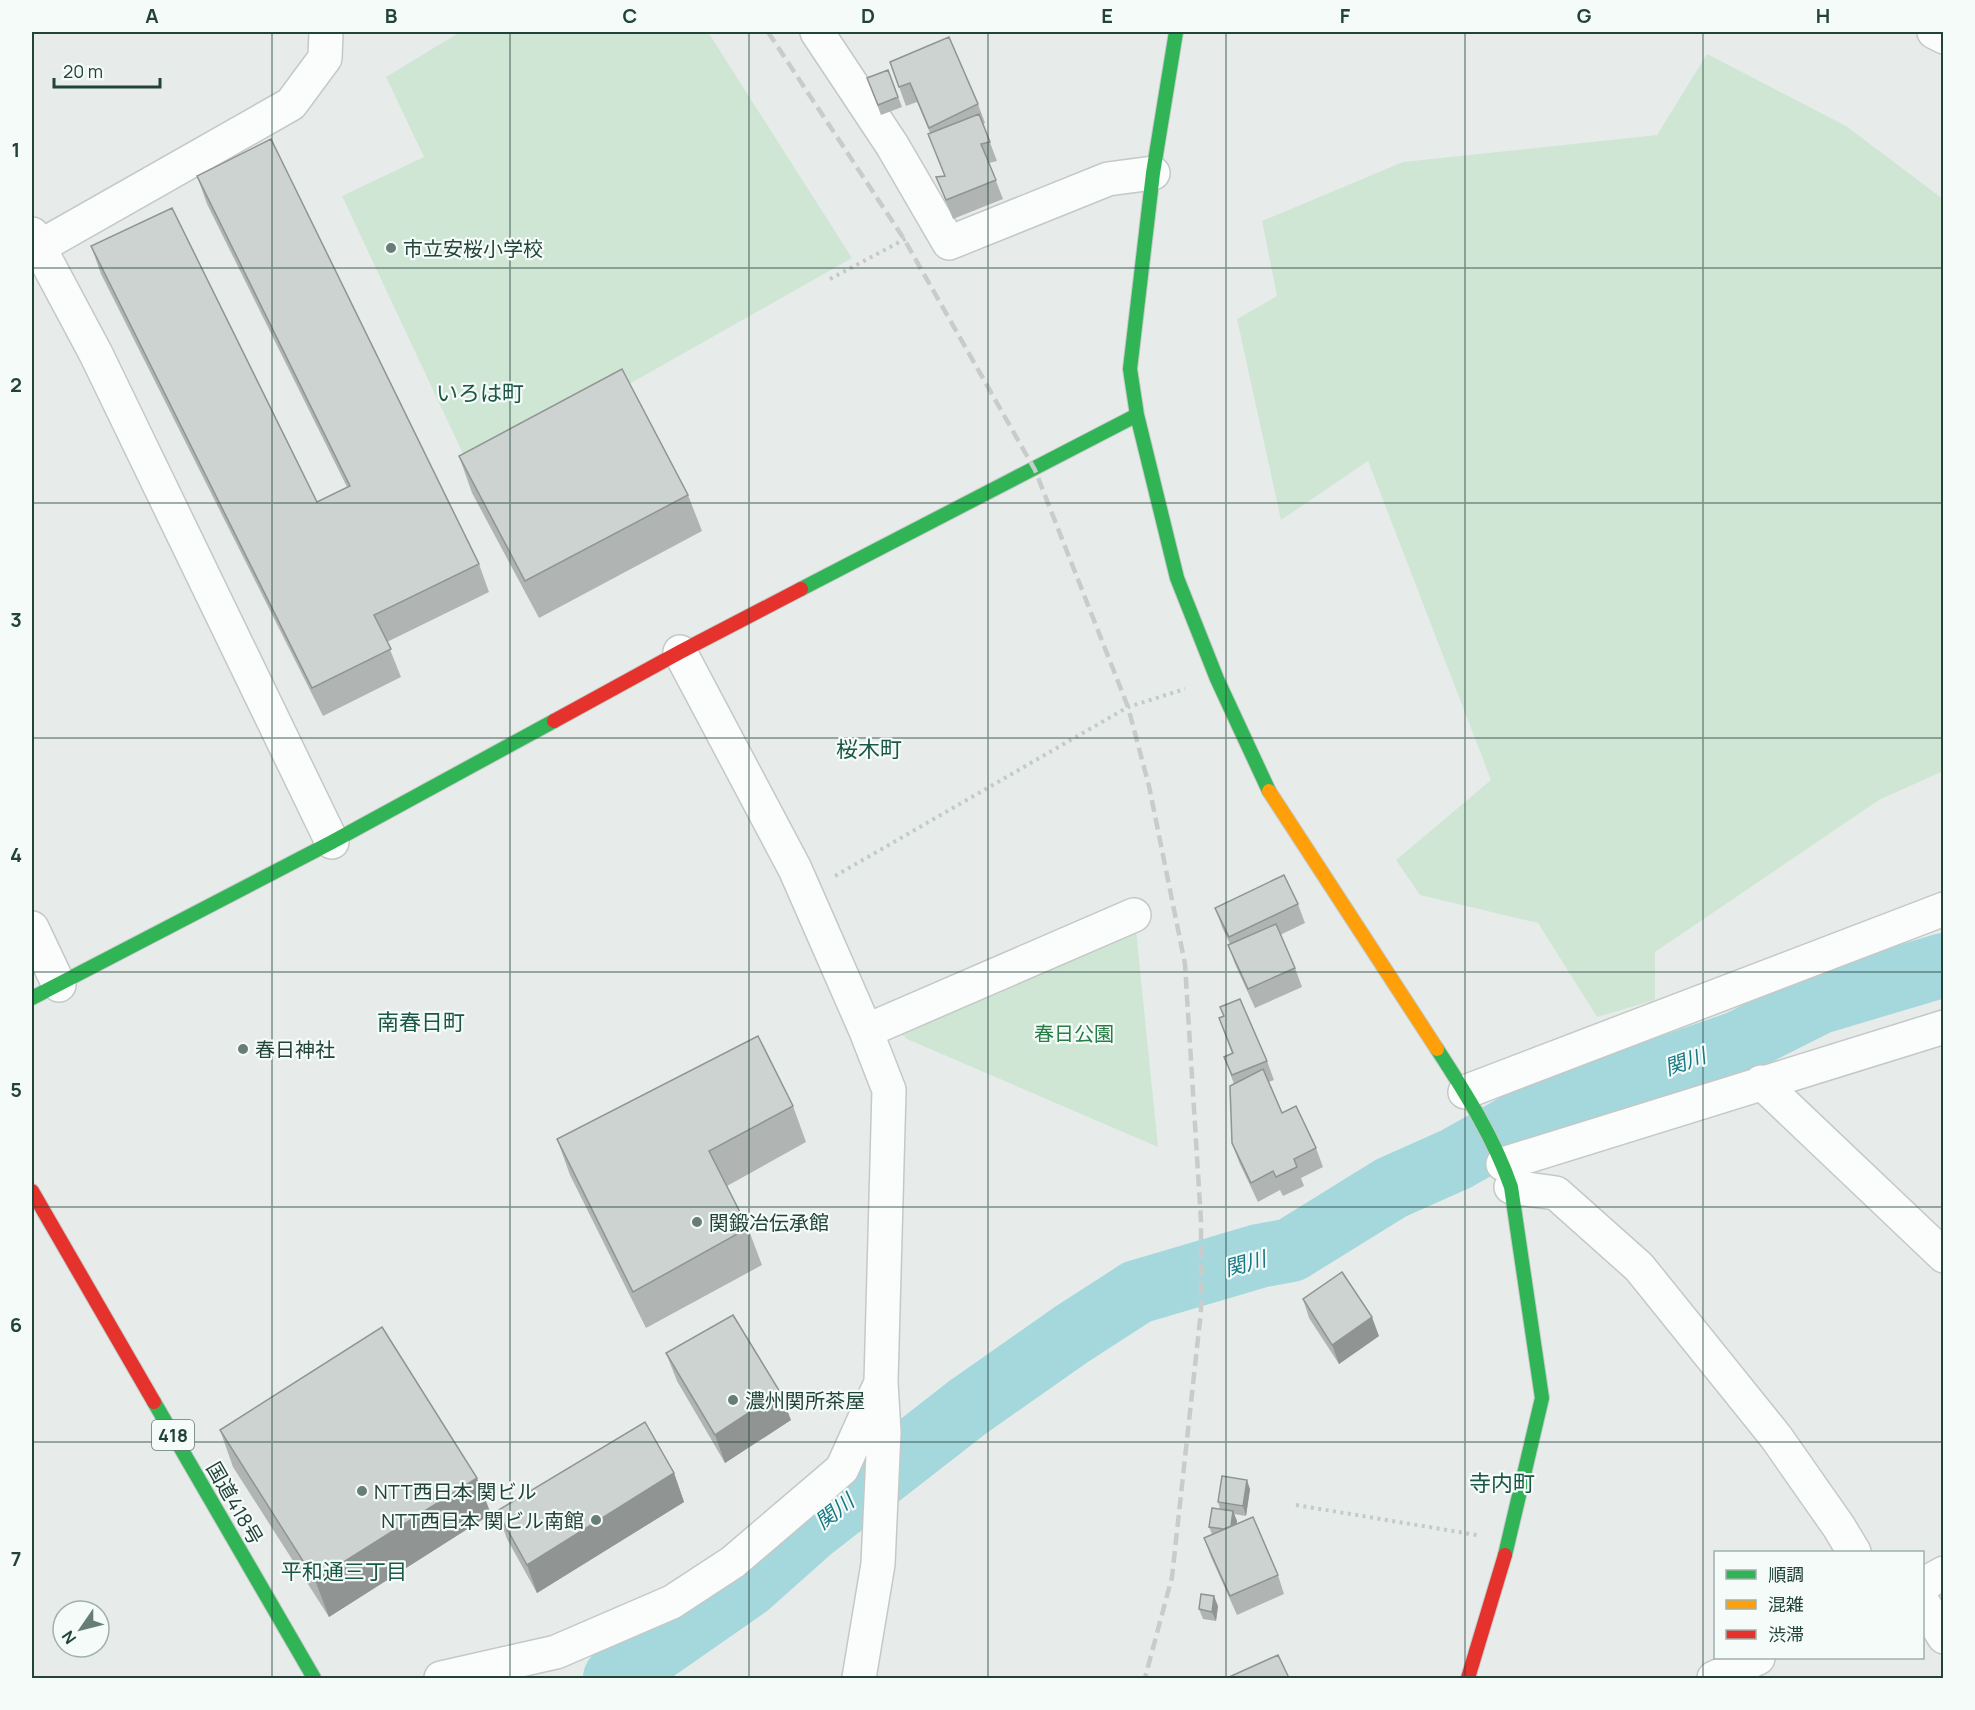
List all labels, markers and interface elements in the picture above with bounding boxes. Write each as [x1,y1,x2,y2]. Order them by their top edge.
text: A [145,2,159,29]
text: B [385,2,398,29]
text: C [623,2,637,29]
text: D [861,2,875,29]
text: E [1101,2,1113,29]
text: F [1340,2,1351,29]
text: G [1577,2,1592,29]
text: H [1816,2,1830,29]
scale bar [54,51,160,89]
text: 20 m [63,59,103,83]
text: 1 [12,136,20,163]
place label: 市立安桜小学校 [403,235,543,262]
marker: 市立安桜小学校 [384,241,398,255]
text: 2 [10,371,22,398]
district label: いろは町 [436,378,524,408]
text: 3 [10,606,22,633]
district label: 桜木町 [836,734,902,764]
text: 4 [10,841,22,868]
district label: 南春日町 [377,1007,465,1037]
park label: 春日公園 [1034,1020,1114,1047]
place label: 春日神社 [255,1036,335,1063]
water label: 関川 [1661,1040,1711,1081]
marker: 春日神社 [236,1042,250,1056]
text: 5 [10,1076,22,1103]
place label: 関鍛冶伝承館 [709,1209,829,1236]
marker: 関鍛冶伝承館 [690,1215,704,1229]
water label: 関川 [1221,1244,1271,1282]
text: 6 [10,1311,22,1338]
place label: 濃州関所茶屋 [745,1387,865,1414]
marker: 濃州関所茶屋 [726,1393,740,1407]
road number: 418 [152,1420,194,1450]
street label: 国道418号 [201,1457,269,1549]
district label: 寺内町 [1469,1468,1535,1498]
place label: NTT西日本 関ビル [374,1478,537,1505]
marker: NTT西日本 関ビル [355,1484,369,1498]
water label: 関川 [809,1486,861,1535]
place label: NTT西日本 関ビル南館 [381,1507,584,1534]
marker: NTT西日本 関ビル南館 [589,1513,603,1527]
text: 7 [11,1545,21,1572]
legend [1714,1551,1924,1659]
district label: 平和通三丁目 [281,1557,407,1585]
text: 順調 [1768,1562,1804,1586]
text: 混雑 [1768,1592,1804,1616]
north arrow [51,1599,111,1659]
text: 渋滞 [1768,1622,1804,1646]
text: N [56,1627,81,1649]

